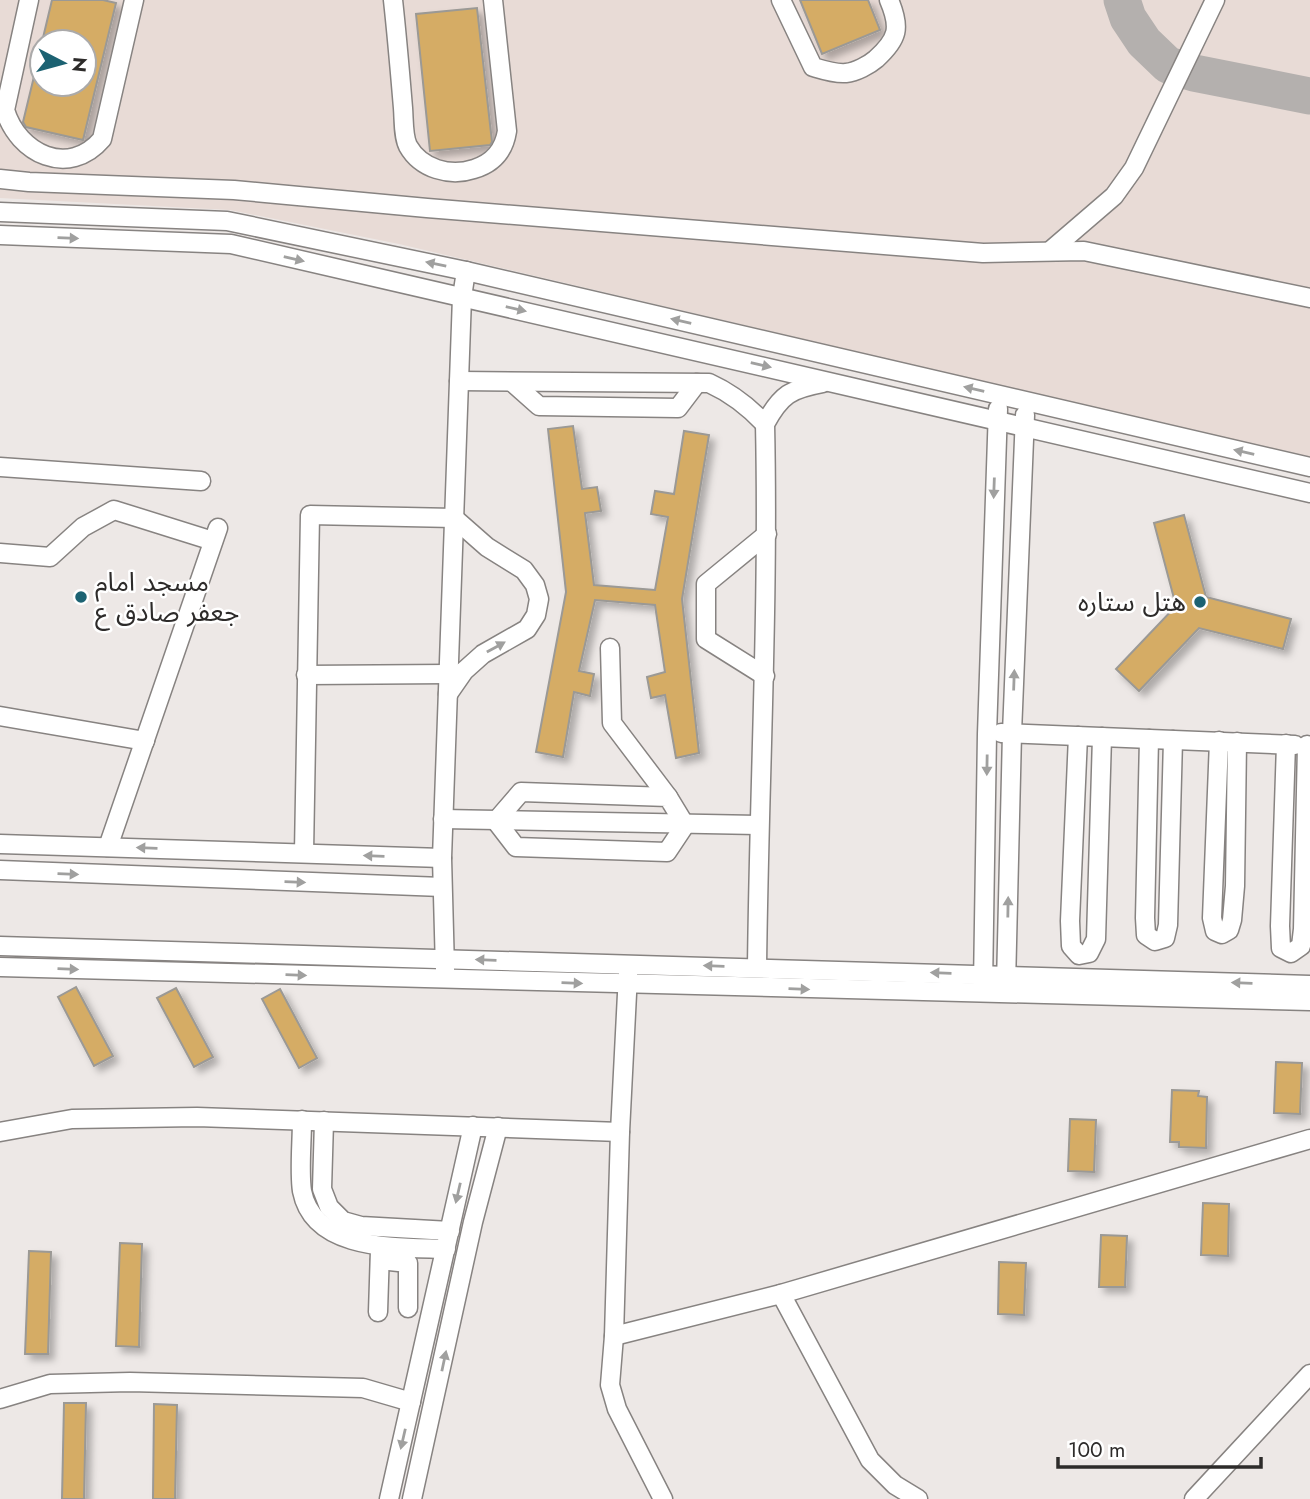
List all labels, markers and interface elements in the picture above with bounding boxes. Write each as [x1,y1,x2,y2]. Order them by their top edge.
north arrow [28,28,98,98]
text: N [65,56,94,74]
one-way arrow [57,232,79,243]
one-way arrow [283,254,305,265]
one-way arrow [425,259,447,270]
one-way arrow [505,304,527,315]
one-way arrow [670,315,692,326]
one-way arrow [750,360,772,371]
one-way arrow [963,383,985,394]
one-way arrow [1232,446,1254,457]
one-way arrow [989,478,1000,500]
place label: مسجد امام جعفر صادق ع [95,563,239,631]
place label: هتل ستاره [1078,583,1186,621]
marker: مسجد امام جعفر صادق ع [73,589,89,605]
marker: هتل ستاره [1192,594,1208,610]
one-way arrow [486,641,506,653]
one-way arrow [1008,668,1019,690]
one-way arrow [981,754,993,776]
one-way arrow [135,843,157,854]
one-way arrow [363,850,385,861]
one-way arrow [57,868,79,880]
one-way arrow [285,876,307,888]
one-way arrow [1002,896,1013,918]
one-way arrow [475,954,497,965]
one-way arrow [702,961,724,972]
one-way arrow [57,963,79,975]
one-way arrow [930,968,952,979]
one-way arrow [285,969,307,981]
one-way arrow [561,977,583,988]
one-way arrow [1231,977,1253,988]
one-way arrow [789,983,811,995]
one-way arrow [452,1182,463,1204]
one-way arrow [439,1350,450,1372]
scale bar [1058,1426,1261,1470]
one-way arrow [397,1428,408,1450]
text: 100 m [1068,1435,1125,1465]

